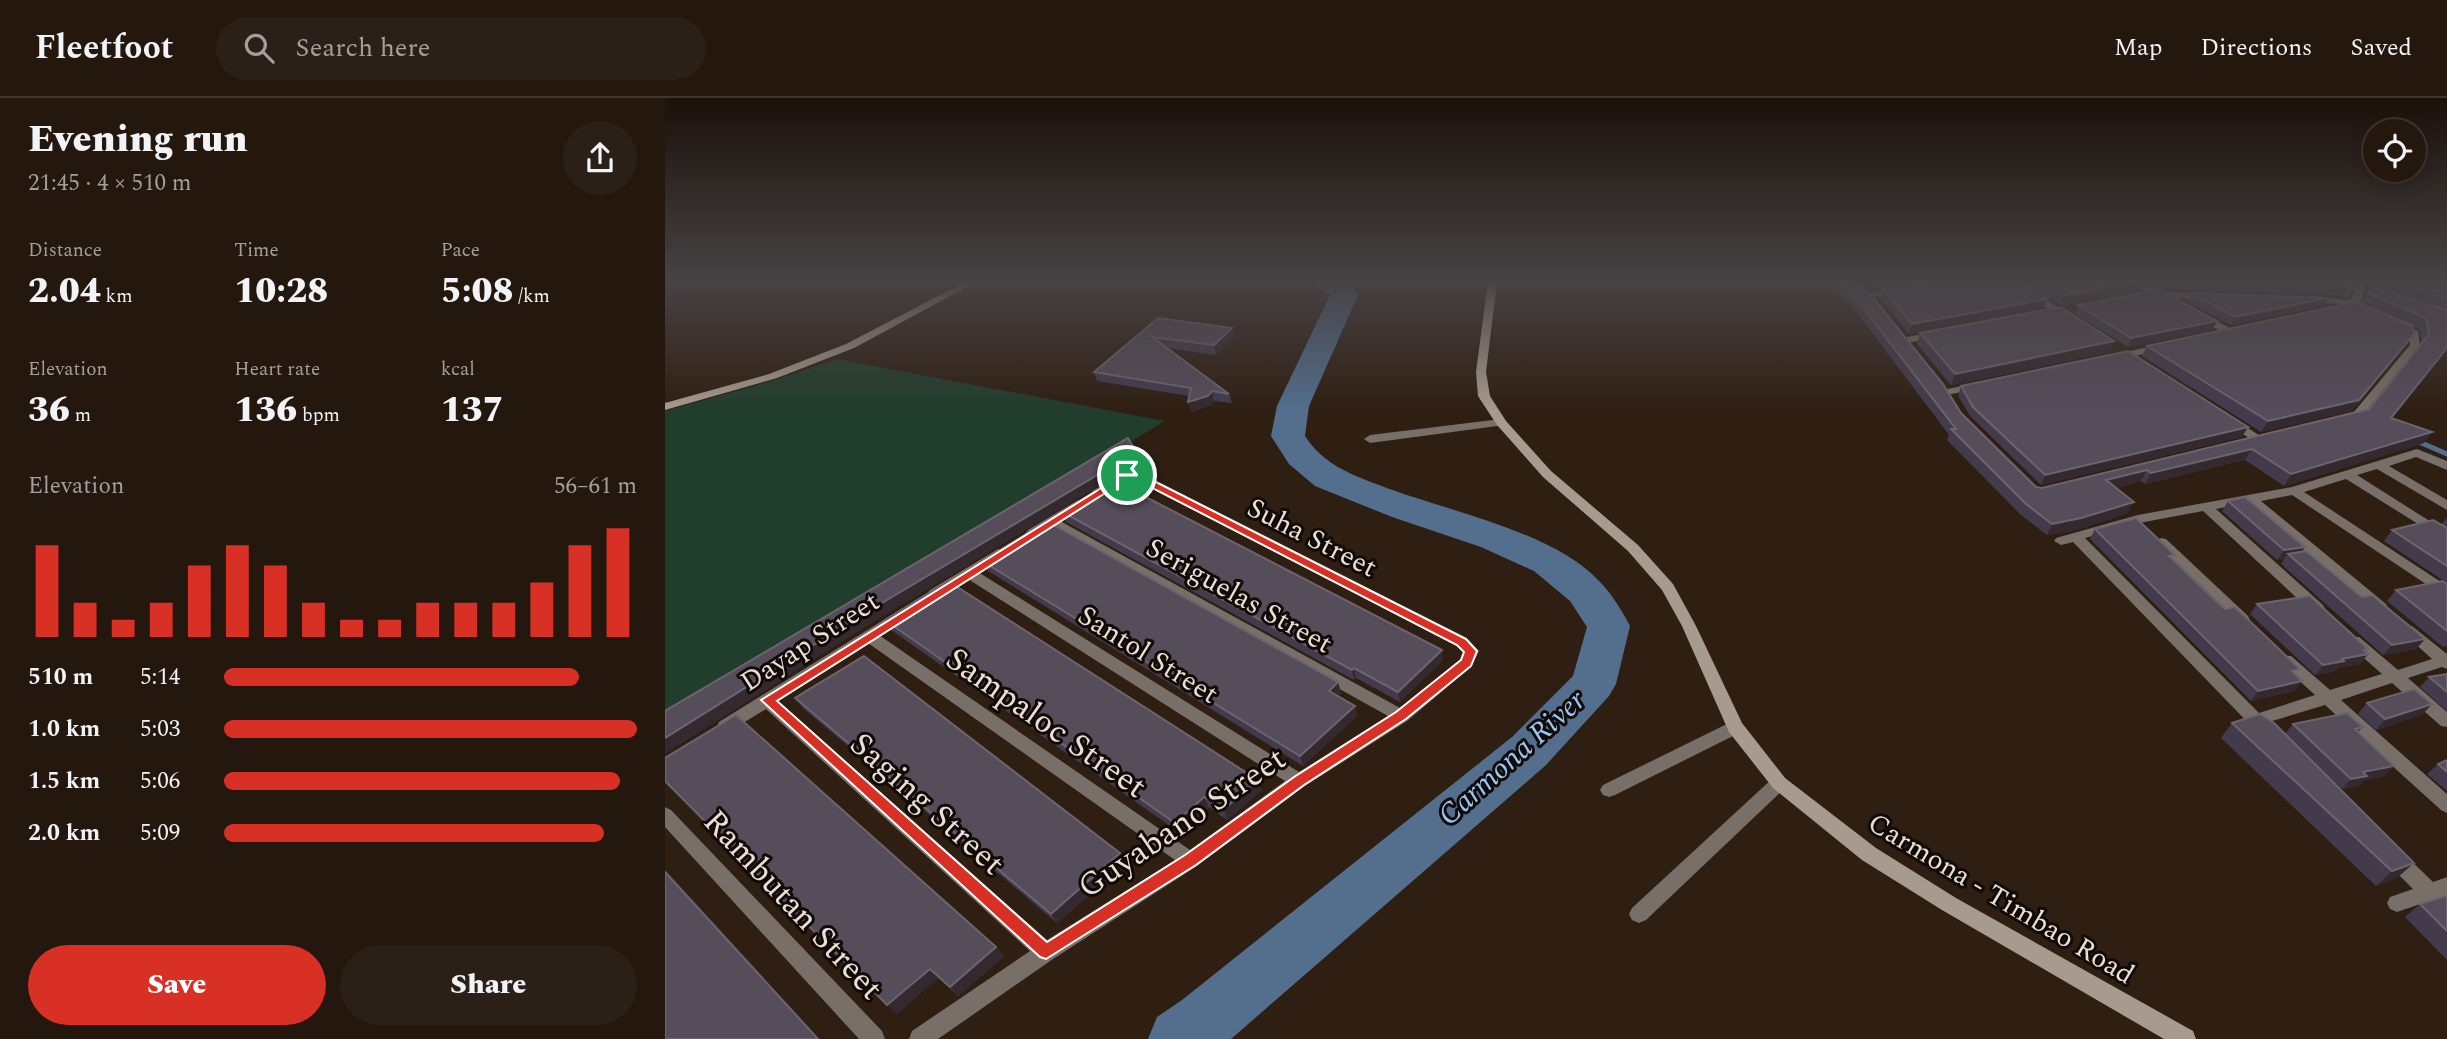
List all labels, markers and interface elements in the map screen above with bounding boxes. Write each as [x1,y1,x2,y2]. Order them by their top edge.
search box [216,17,706,80]
text: Fleetfoot [35,23,174,73]
text: Search here [296,28,430,68]
icon: search [240,29,278,67]
text: Map [2114,30,2162,66]
text: Directions [2200,30,2312,66]
text: Saved [2350,30,2412,66]
text: Evening run [28,111,248,169]
map controls [2363,119,2426,182]
button: locate [2363,119,2426,182]
button: share [563,121,637,195]
text: 21:45 · 4 × 510 m [28,166,192,201]
text: Distance [28,236,102,265]
text: Time [234,236,279,265]
text: Pace [441,236,480,265]
text: 2.04 [28,265,101,318]
text: 10:28 [234,265,328,318]
text: 5:08 [441,265,513,318]
text: km [101,282,133,311]
text: /km [513,282,550,311]
text: Elevation [28,355,108,384]
text: Heart rate [234,355,320,384]
text: kcal [441,355,475,384]
text: 36 [28,384,70,437]
text: 136 [234,384,297,437]
text: 137 [441,384,504,437]
text: m [70,401,91,430]
text: bpm [297,401,340,430]
pin [1097,445,1157,505]
icon: arrive [1108,456,1146,494]
text: Elevation [28,469,124,504]
text: 56–61 m [554,469,637,504]
street label: Suha Street [1239,487,1385,589]
street label: Seriguelas Street [1138,527,1340,665]
street label: Dayap Street [732,581,888,703]
street label: Santol Street [1069,595,1227,715]
street label: Sampaloc Street [935,635,1157,811]
text: 510 m [28,660,93,695]
text: 5:14 [140,660,180,695]
water label: Carmona River [1428,678,1597,837]
text: 1.0 km [28,712,100,747]
text: 5:03 [140,712,180,747]
street label: Saging Street [838,720,1016,888]
street label: Guyabano Street [1068,735,1296,911]
text: 1.5 km [28,764,100,799]
text: 5:06 [140,764,180,799]
street label: Rambutan Street [691,798,895,1012]
street label: Carmona - Timbao Road [1859,802,2143,996]
text: 2.0 km [28,816,100,851]
text: 5:09 [140,816,180,851]
button: Save [28,945,326,1025]
button: Share [340,945,637,1025]

